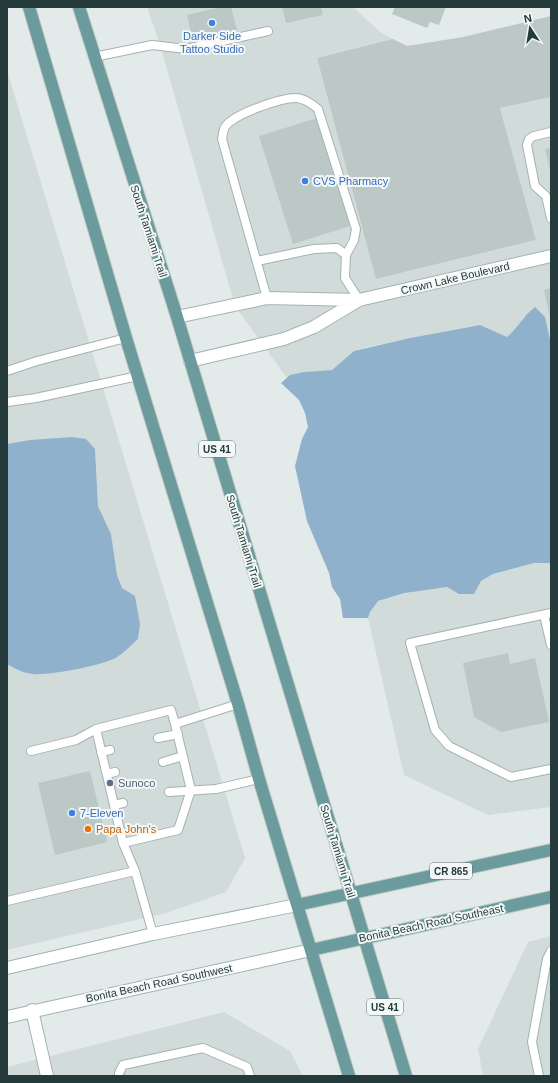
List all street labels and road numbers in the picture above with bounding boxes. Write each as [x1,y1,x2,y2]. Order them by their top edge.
street label: South Tamiami Trail [128,183,170,279]
street label: Crown Lake Boulevard [399,260,511,296]
road number: US 41 [199,441,235,457]
street label: South Tamiami Trail [224,493,264,589]
street label: South Tamiami Trail [318,803,358,899]
road number: CR 865 [430,863,472,879]
street label: Bonita Beach Road Southeast [358,902,504,944]
street label: Bonita Beach Road Southwest [85,962,233,1004]
road number: US 41 [367,999,403,1015]

